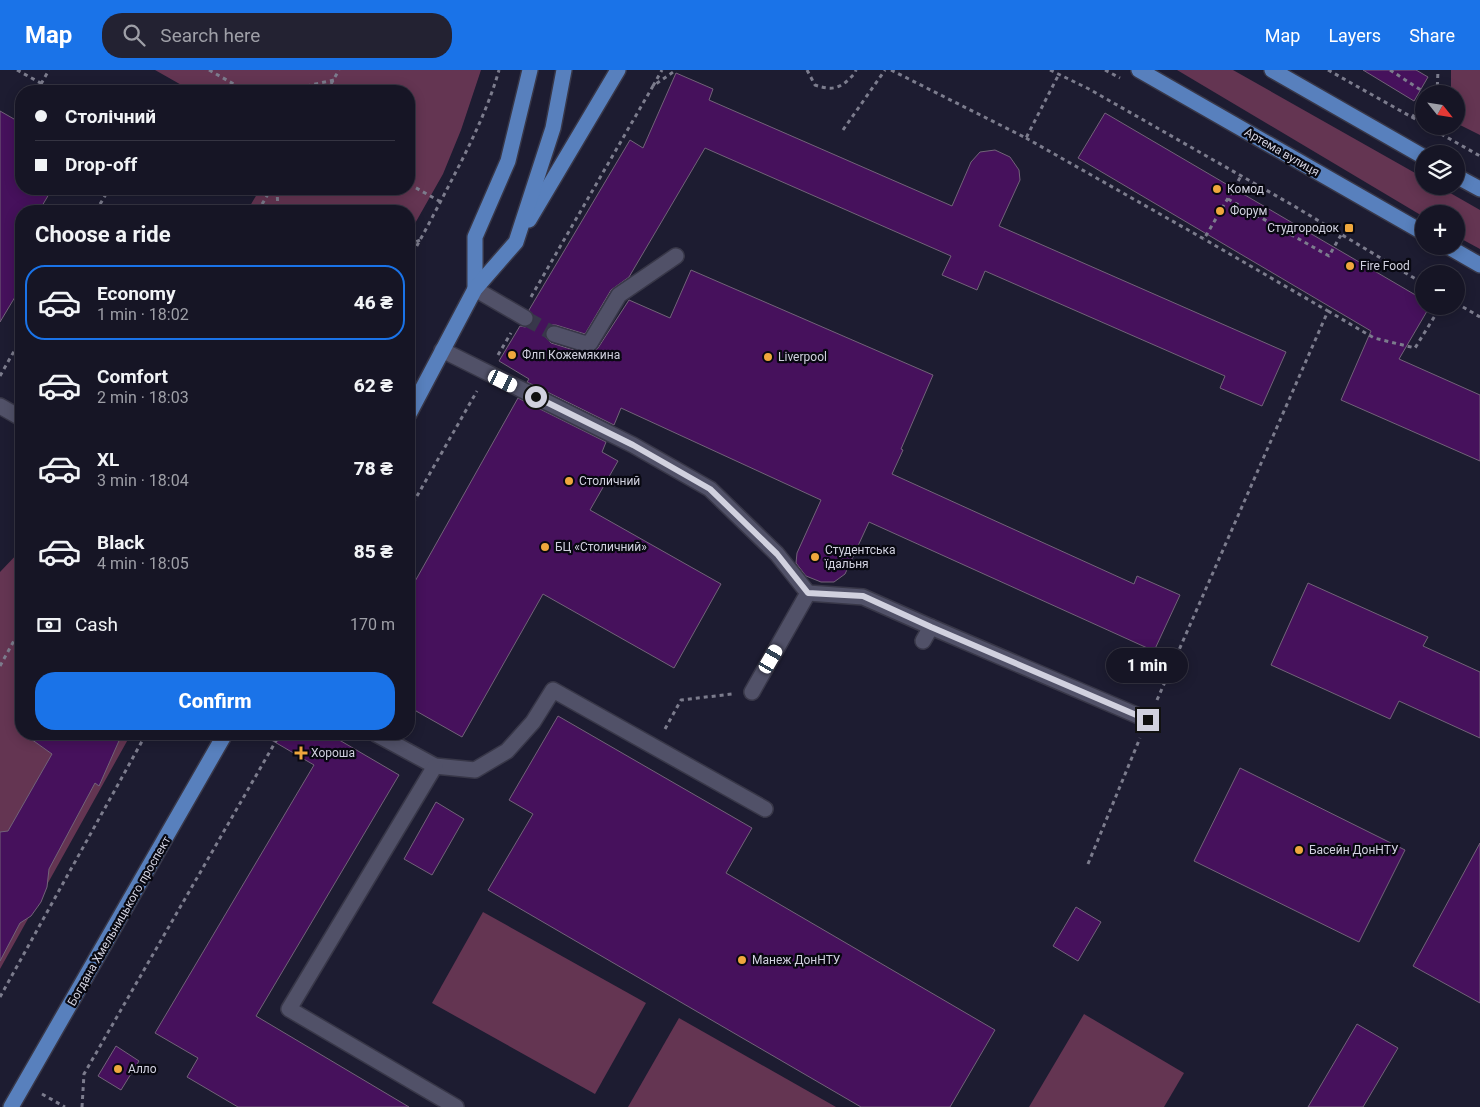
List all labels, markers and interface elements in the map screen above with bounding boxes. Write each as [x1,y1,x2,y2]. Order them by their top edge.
search box [102,13,452,58]
text: Map [25,21,72,49]
icon: search [120,21,148,49]
text: Search here [160,24,260,47]
text: Map [1265,25,1300,46]
text: Layers [1328,25,1381,46]
text: Share [1409,25,1455,46]
north arrow [1415,85,1465,135]
map controls [1415,85,1465,315]
text: Столічний [65,105,156,128]
street label: Артема вулиця [1242,125,1322,179]
button: layers [1415,145,1465,195]
text: Drop-off [65,153,137,176]
place label: Комод [1227,182,1264,196]
marker: Комод [1211,183,1223,195]
place label: Форум [1230,204,1267,218]
marker: Форум [1214,205,1226,217]
button: + [1415,205,1465,255]
place label: Студгородок [1267,221,1340,235]
text: Choose a ride [35,222,171,247]
marker: Студгородок [1343,222,1355,234]
place label: Fire Food [1360,259,1410,273]
marker: Fire Food [1344,260,1356,272]
button: − [1415,265,1465,315]
icon: car [37,280,82,325]
text: Economy [97,282,176,305]
text: 46 ₴ [354,291,393,314]
text: 1 min · 18:02 [97,305,189,324]
place label: Флп Кожемякина [522,348,620,362]
marker: Флп Кожемякина [506,349,518,361]
place label: Liverpool [778,350,827,364]
marker: Liverpool [762,351,774,363]
icon: car [37,363,82,408]
text: Comfort [97,365,168,388]
car [486,368,519,394]
text: 62 ₴ [354,374,393,397]
route start [525,386,547,408]
text: 2 min · 18:03 [97,388,189,407]
icon: car [37,446,82,491]
text: XL [97,448,119,471]
text: 78 ₴ [354,457,393,480]
text: 3 min · 18:04 [97,471,189,490]
place label: Столичний [579,474,640,488]
marker: Столичний [563,475,575,487]
icon: car [37,529,82,574]
text: Black [97,531,144,554]
text: 85 ₴ [354,540,393,563]
place label: БЦ «Столичний» [555,540,647,554]
marker: БЦ «Столичний» [539,541,551,553]
place label: Студентська їдальня [824,543,896,571]
marker: Студентська їдальня [809,551,821,563]
text: 4 min · 18:05 [97,554,189,573]
icon: cash [35,611,63,639]
text: Cash [75,613,118,636]
text: 170 m [350,615,395,634]
car [757,642,784,676]
callout: 1 min [1107,648,1189,682]
text: 1 min [1127,656,1167,675]
button: Confirm [35,672,395,730]
route end [1137,709,1159,731]
place label: Хороша [311,746,355,760]
marker: Хороша [295,747,307,759]
street label: Богдана Хмельницького проспект [65,834,174,1008]
place label: Басейн ДонНТУ [1309,843,1399,857]
marker: Басейн ДонНТУ [1293,844,1305,856]
place label: Манеж ДонНТУ [752,953,841,967]
marker: Манеж ДонНТУ [736,954,748,966]
place label: Алло [128,1062,157,1076]
marker: Алло [112,1063,124,1075]

